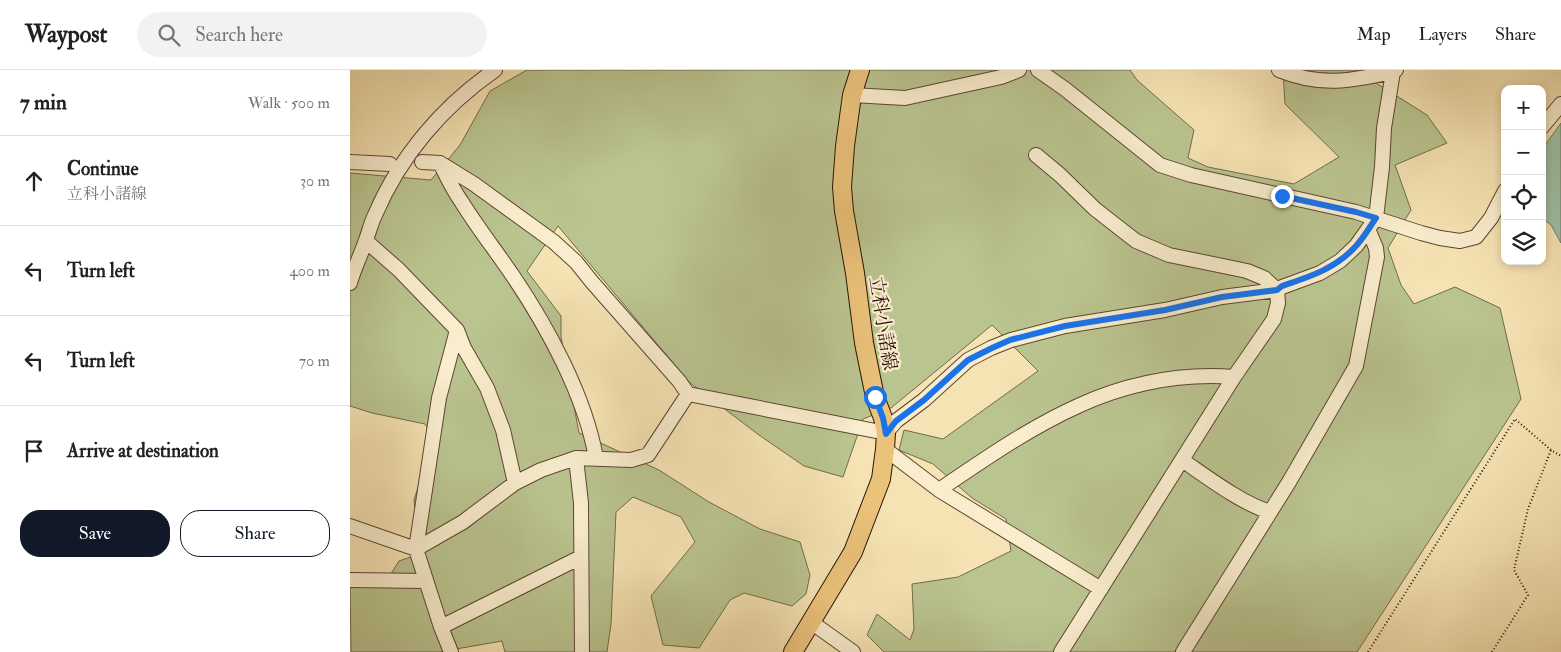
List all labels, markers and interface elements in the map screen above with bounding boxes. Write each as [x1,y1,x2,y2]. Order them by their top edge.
search box [137,12,487,57]
text: Waypost [25,19,107,50]
icon: search [155,21,183,49]
text: Search here [195,23,283,47]
text: Map [1357,23,1391,46]
text: Layers [1419,23,1467,46]
text: Share [1495,23,1536,46]
map controls [1501,85,1546,265]
button: + [1501,85,1546,130]
text: 7 min [20,89,67,116]
text: Walk · 500 m [248,93,330,113]
button: − [1501,130,1546,175]
text: Continue [67,157,138,181]
icon: ahead [20,167,48,195]
text: 30 m [300,171,330,191]
button: locate [1501,175,1546,220]
text: 立科小諸線 [67,184,147,204]
route end [1271,185,1294,208]
button: layers [1501,220,1546,265]
icon: left [20,257,48,285]
text: Turn left [67,259,135,283]
text: 400 m [289,261,330,281]
street label: 立科小諸線 [864,274,902,372]
icon: left [20,347,48,375]
text: Turn left [67,349,135,373]
text: 70 m [299,351,330,371]
route start [864,386,887,409]
icon: arrive [20,437,48,465]
text: Arrive at destination [67,439,219,463]
button: Save [20,510,170,557]
button: Share [180,510,330,557]

